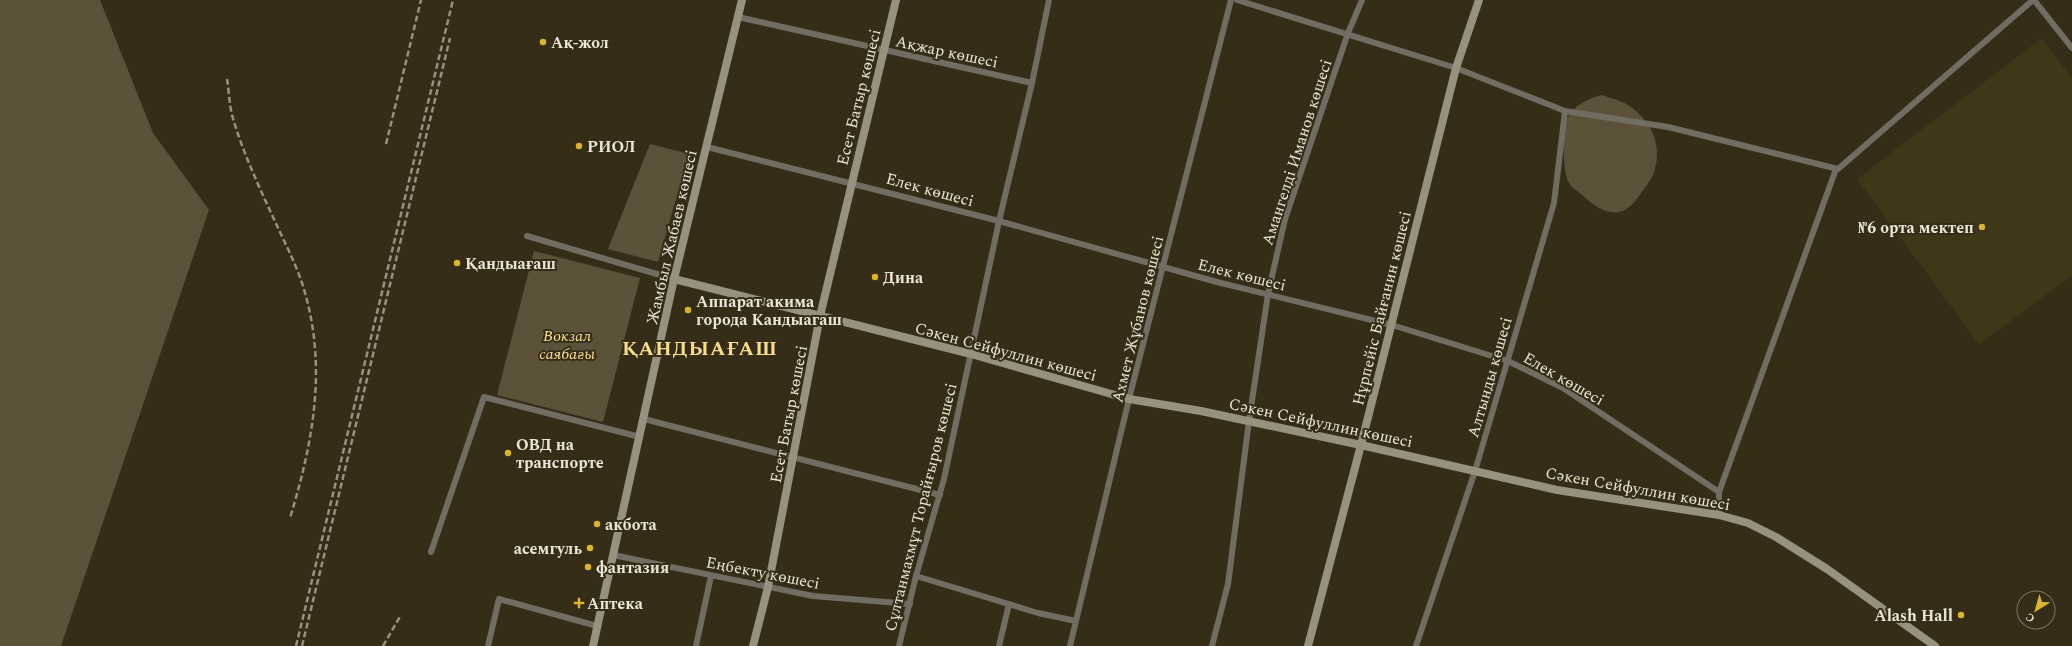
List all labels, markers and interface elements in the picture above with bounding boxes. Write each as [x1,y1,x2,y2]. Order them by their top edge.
street label: Есет Батыр көшесі [830,27,887,168]
street label: Ақжар көшесі [893,29,1000,75]
place label: Ақ-жол [551,31,609,55]
marker: Ақ-жол [538,37,548,47]
street label: Амангелді Иманов көшесі [1255,56,1338,249]
place label: РИОЛ [587,135,636,159]
marker: РИОЛ [574,141,584,151]
street label: Жамбыл Жабаев көшесі [640,148,704,327]
street label: Елек көшесі [883,167,976,213]
street label: Нұрпейіс Байғанин көшесі [1346,209,1418,408]
place label: №6 орта мектеп [1858,216,1974,240]
marker: №6 орта мектеп [1977,222,1987,232]
street label: Ахмет Жұбанов көшесі [1106,233,1170,405]
place label: Қандыағаш [465,252,556,276]
street label: Елек көшесі [1195,252,1288,298]
marker: Қандыағаш [452,258,462,268]
place label: Дина [883,266,924,290]
marker: Дина [870,272,880,282]
place label: Аппарат акима города Кандыагаш [696,290,842,332]
marker: Аппарат акима города Кандыагаш [683,305,693,315]
street label: Алтынды көшесі [1461,314,1519,440]
street label: Сәкен Сейфуллин көшесі [912,316,1099,388]
park label: Вокзал саябағы [539,324,595,366]
district label: ҚАНДЫАҒАШ [622,334,778,364]
street label: Есет Батыр көшесі [764,343,814,485]
street label: Елек көшесі [1518,346,1609,412]
street label: Сұлтанмахмұт Торайғыров көшесі [878,380,963,634]
street label: Сәкен Сейфуллин көшесі [1227,392,1415,454]
place label: ОВД на транспорте [516,433,604,475]
marker: ОВД на транспорте [503,448,513,458]
street label: Сәкен Сейфуллин көшесі [1543,461,1732,517]
place label: акбота [605,513,657,537]
marker: акбота [592,519,602,529]
place label: асемгуль [514,537,582,561]
marker: асемгуль [585,543,595,553]
street label: Еңбекту көшесі [704,550,822,596]
place label: фантазия [596,556,669,580]
marker: фантазия [583,562,593,572]
north arrow [2016,590,2056,630]
place label: Аптека [587,592,644,616]
marker: Аптека [574,598,584,608]
place label: Alash Hall [1874,604,1953,628]
text: С [2022,608,2039,627]
marker: Alash Hall [1956,610,1966,620]

